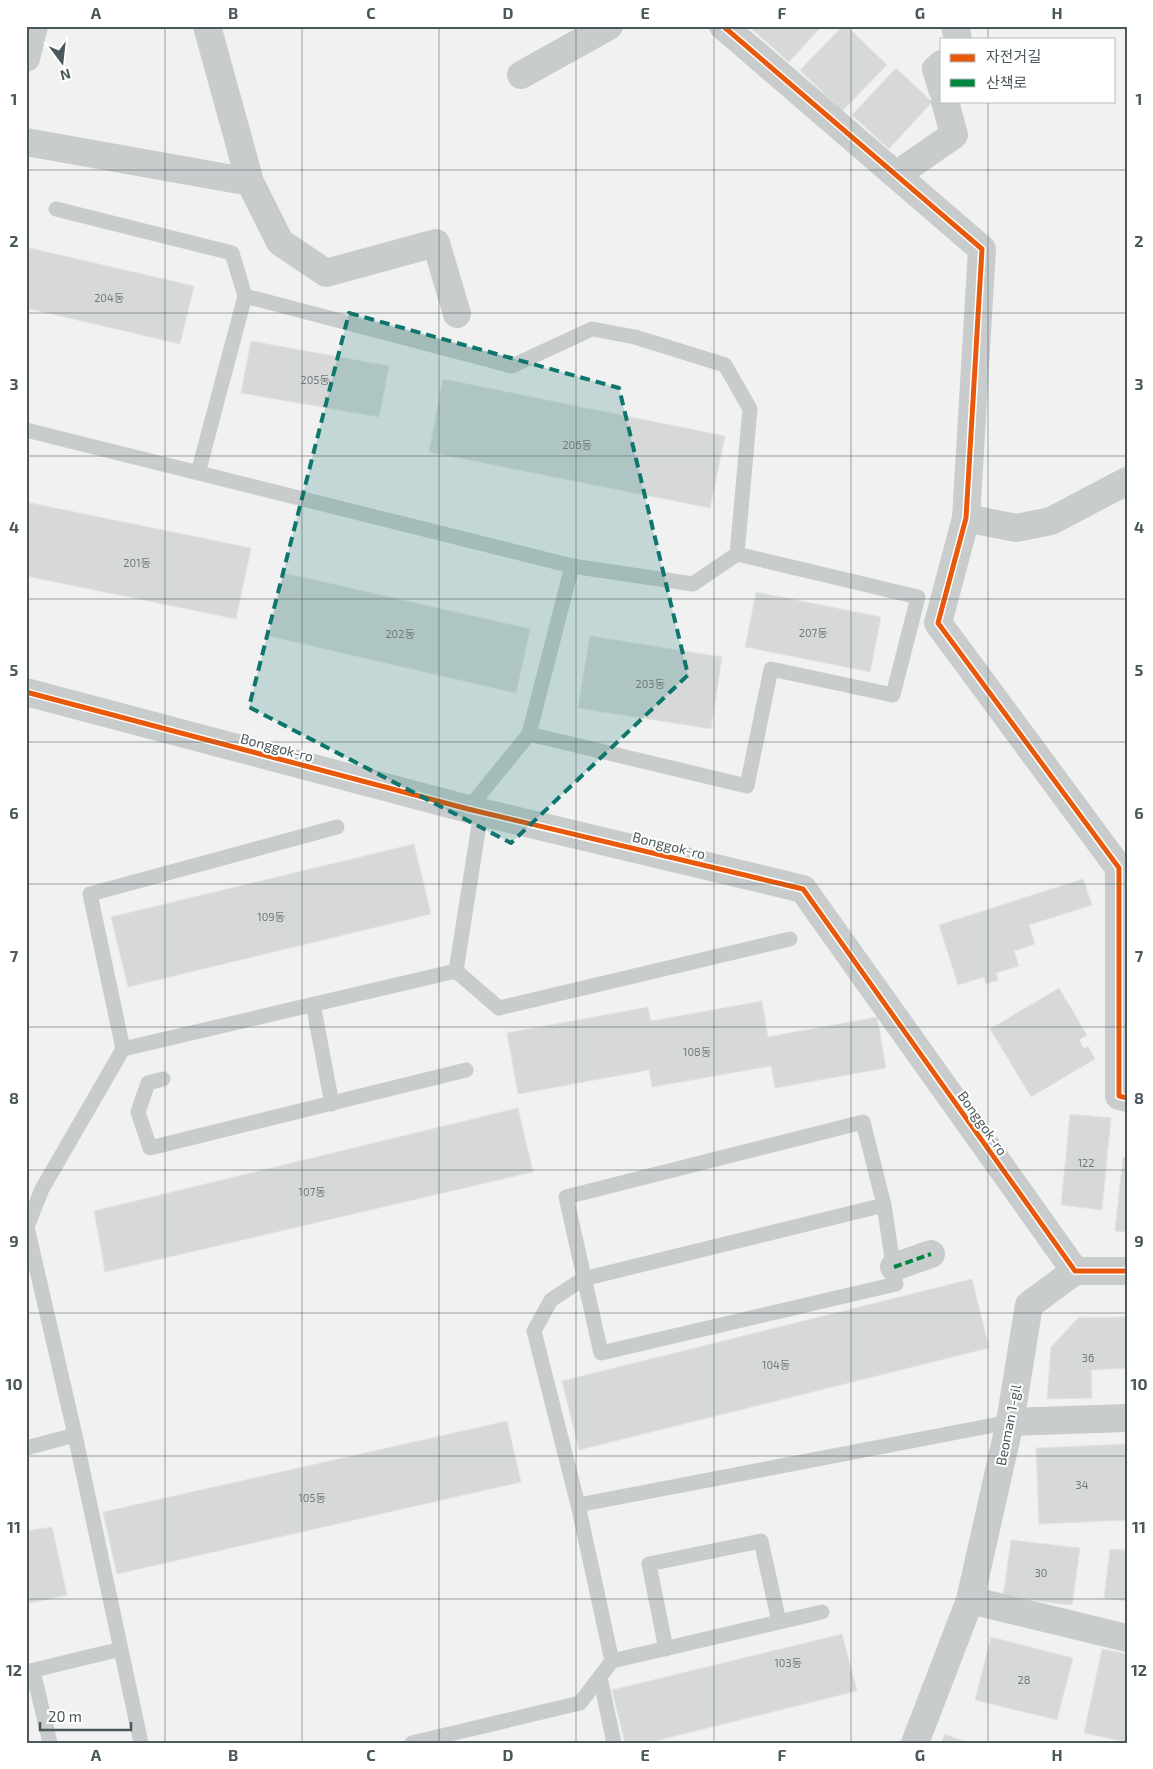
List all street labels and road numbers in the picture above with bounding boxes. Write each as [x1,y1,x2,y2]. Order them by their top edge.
street label: Bonggok-ro [239,729,315,765]
street label: Bonggok-ro [631,828,707,862]
street label: Bonggok-ro [955,1088,1011,1159]
street label: Beoman 1-gil [992,1382,1024,1467]

